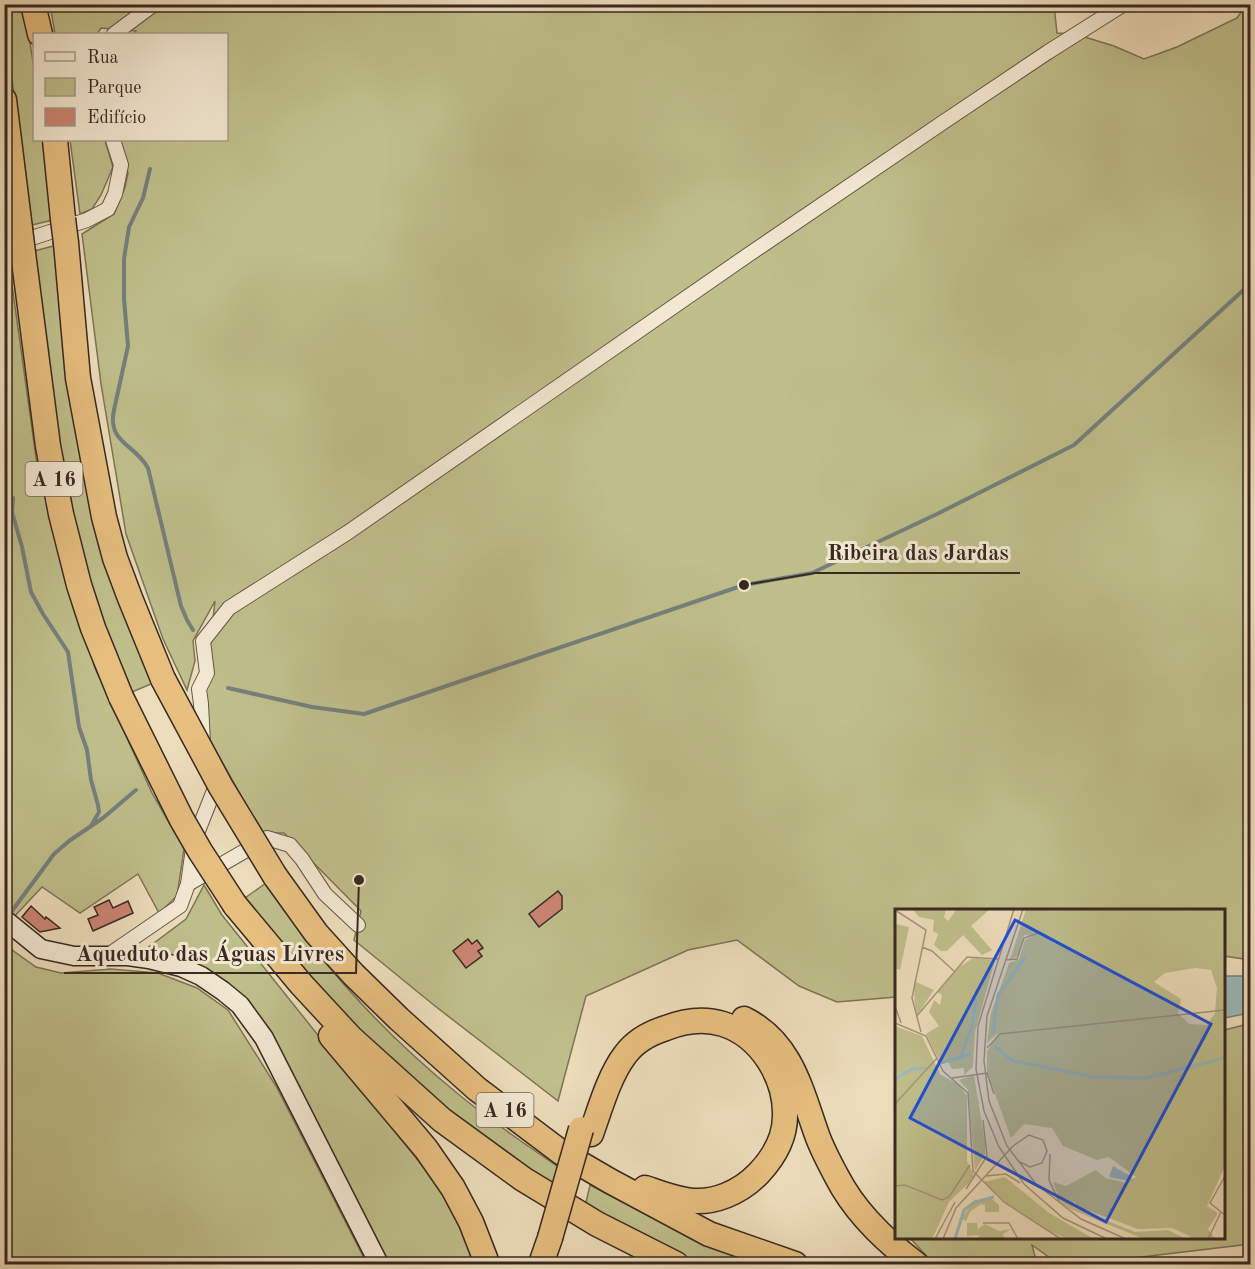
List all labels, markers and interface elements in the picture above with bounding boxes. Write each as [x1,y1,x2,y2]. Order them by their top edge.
legend [33,33,228,141]
text: Rua [87,49,118,67]
text: Parque [87,79,142,97]
text: Edifício [87,109,146,127]
road number: A 16 [26,462,82,496]
callout: Ribeira das Jardas [815,533,1020,573]
text: Ribeira das Jardas [827,543,1009,565]
inset map [895,909,1225,1239]
callout: Aqueduto das Águas Livres [64,933,356,973]
text: Aqueduto das Águas Livres [76,939,344,966]
road number: A 16 [476,1093,534,1127]

